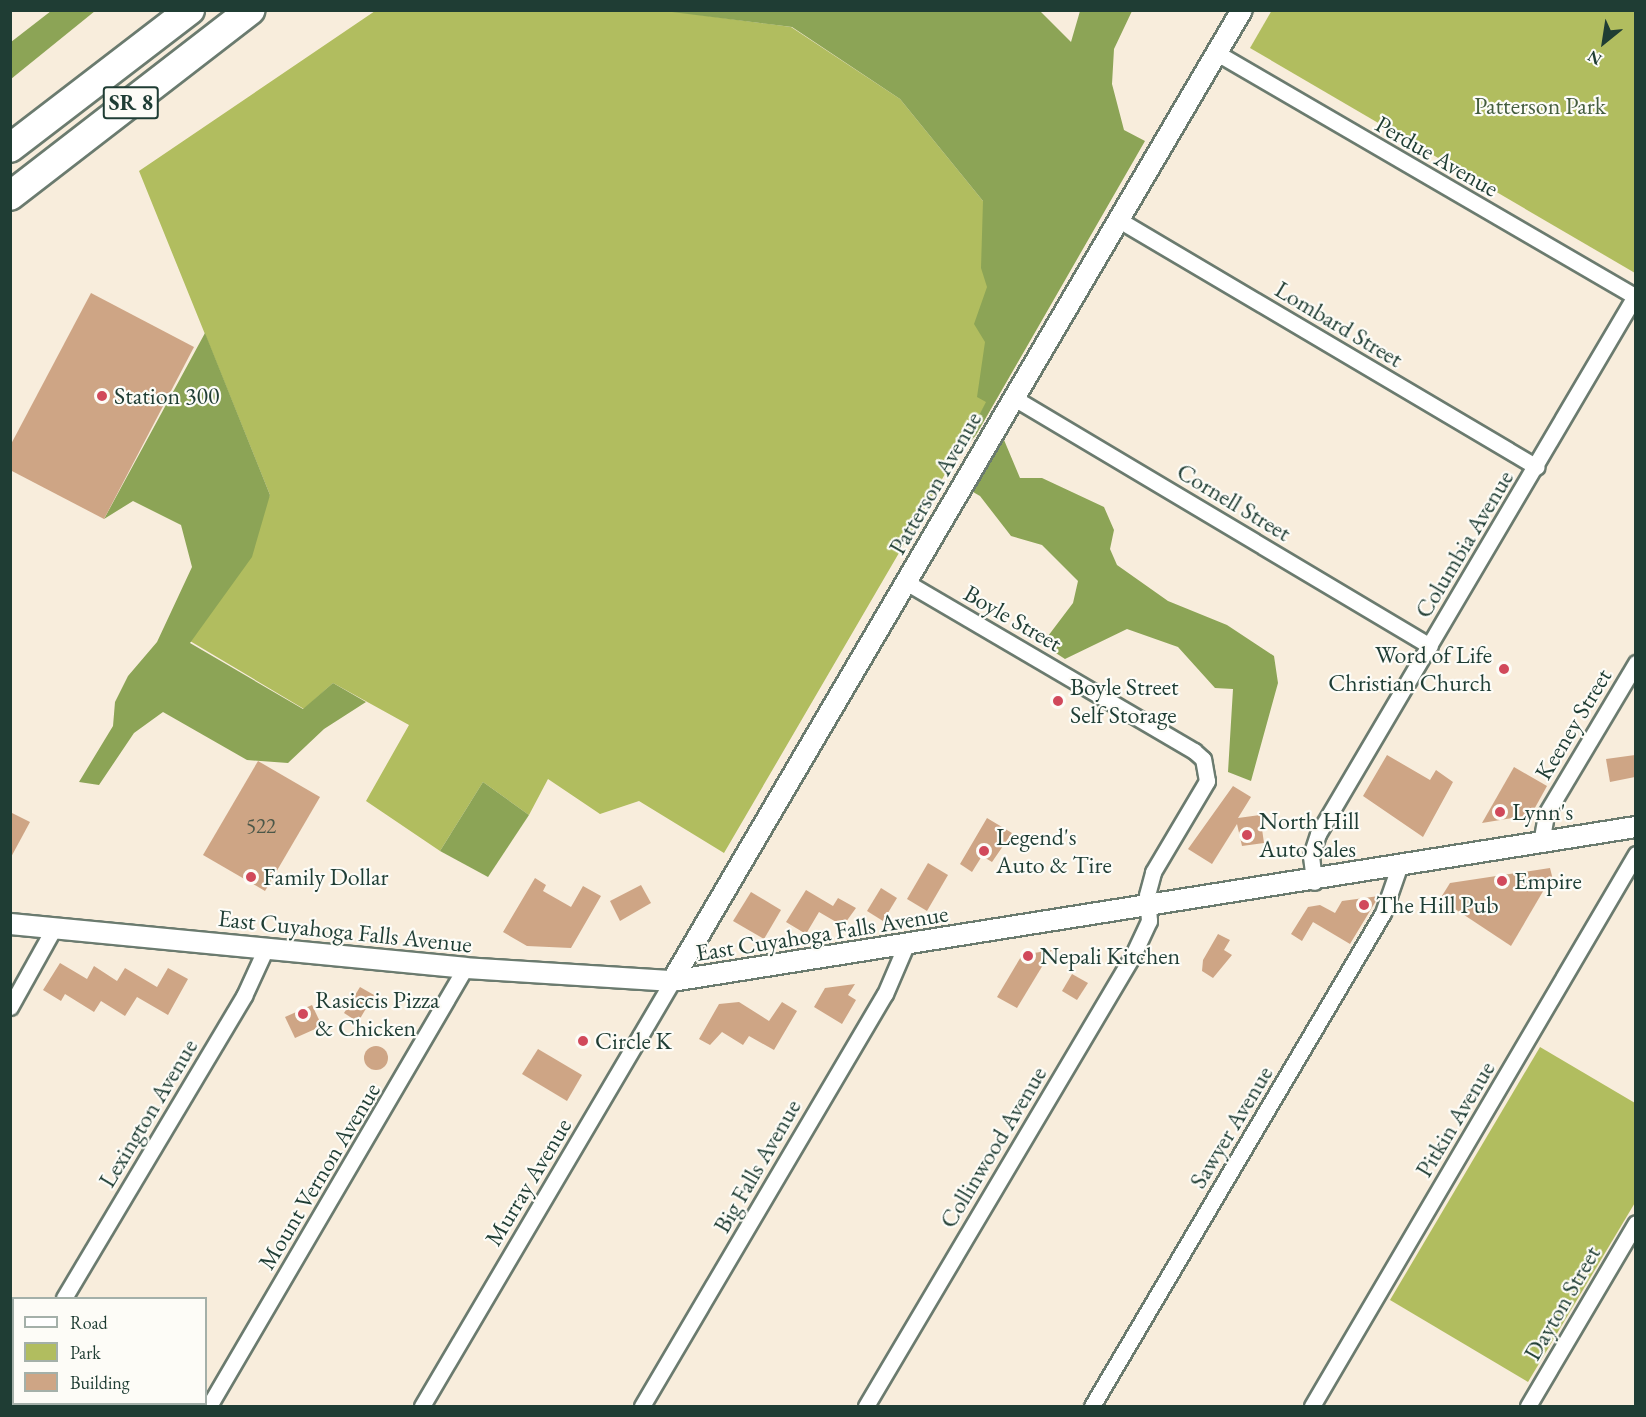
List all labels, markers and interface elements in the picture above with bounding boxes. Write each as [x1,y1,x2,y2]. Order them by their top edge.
north arrow [1574,12,1634,72]
text: N [1584,46,1606,70]
road number: SR 8 [102,84,160,122]
park label: Patterson Park [1474,92,1606,120]
street label: Perdue Avenue [1370,109,1504,203]
street label: Lombard Street [1270,275,1408,373]
place label: Station 300 [114,382,220,410]
marker: Station 300 [95,389,109,403]
street label: Patterson Avenue [883,406,987,560]
street label: Cornell Street [1172,457,1296,547]
street label: Columbia Avenue [1409,465,1519,623]
street label: Boyle Street [959,578,1067,658]
place label: Word of Life Christian Church [1328,641,1492,697]
marker: Word of Life Christian Church [1497,662,1511,676]
street label: Keeney Street [1528,663,1618,785]
place label: Boyle Street Self Storage [1070,673,1179,729]
marker: Boyle Street Self Storage [1051,694,1065,708]
place label: Lynn's [1512,798,1573,826]
marker: Lynn's [1493,805,1507,819]
place label: North Hill Auto Sales [1259,807,1359,863]
house number: 522 [246,813,276,839]
place label: Legend's Auto & Tire [996,823,1112,879]
marker: North Hill Auto Sales [1240,828,1254,842]
marker: Legend's Auto & Tire [977,844,991,858]
place label: Family Dollar [263,863,388,891]
place label: Empire [1514,867,1582,895]
marker: Family Dollar [244,870,258,884]
marker: Empire [1495,874,1509,888]
place label: The Hill Pub [1376,891,1498,919]
marker: The Hill Pub [1357,898,1371,912]
street label: East Cuyahoga Falls Avenue [694,899,950,967]
street label: East Cuyahoga Falls Avenue [217,903,473,959]
place label: Nepali Kitchen [1040,942,1180,970]
marker: Nepali Kitchen [1021,949,1035,963]
place label: Rasiccis Pizza & Chicken [315,986,440,1042]
marker: Rasiccis Pizza & Chicken [296,1007,310,1021]
place label: Circle K [595,1027,672,1055]
street label: Lexington Avenue [92,1034,204,1192]
marker: Circle K [576,1034,590,1048]
street label: Pitkin Avenue [1409,1056,1501,1182]
street label: Collinwood Avenue [933,1061,1053,1233]
street label: Sawyer Avenue [1183,1061,1279,1193]
street label: Mount Vernon Avenue [252,1077,386,1275]
street label: Big Falls Avenue [707,1094,807,1238]
street label: Murray Avenue [479,1113,577,1251]
street label: Dayton Street [1518,1241,1606,1365]
legend [12,1297,207,1405]
text: Road [70,1311,108,1334]
text: Park [70,1341,101,1364]
text: Building [70,1371,130,1394]

